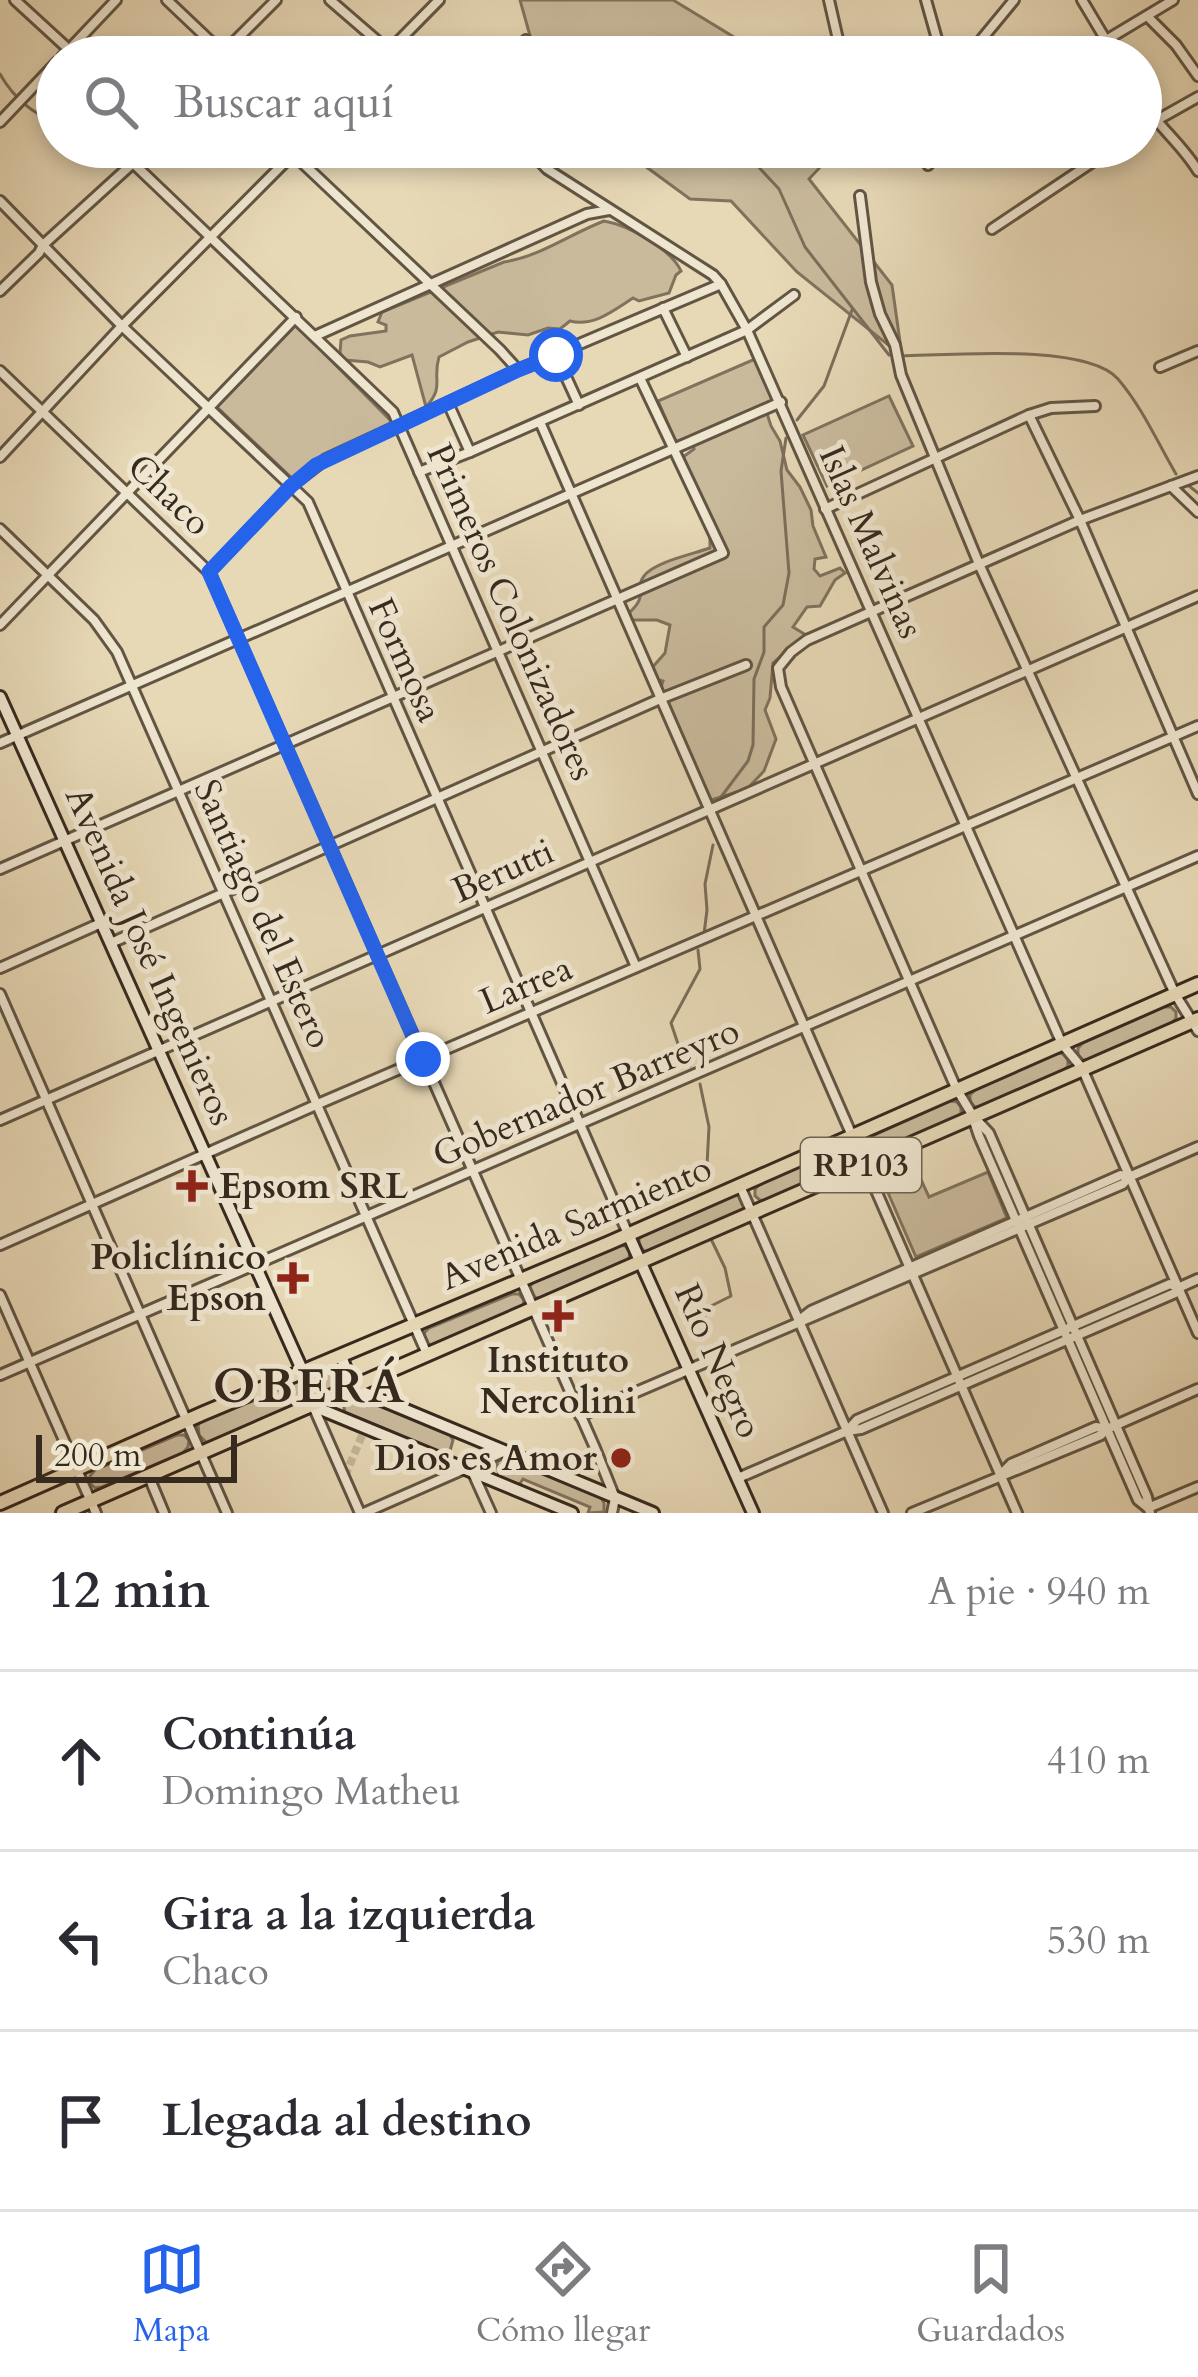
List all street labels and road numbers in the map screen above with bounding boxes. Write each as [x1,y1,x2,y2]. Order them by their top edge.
street label: Primeros Colonizadores [415,436,607,788]
street label: Islas Malvinas [807,438,935,646]
street label: Chaco [116,443,222,547]
street label: Formosa [356,590,454,730]
street label: Santiago del Estero [182,772,344,1056]
street label: Avenida José Ingenieros [53,779,247,1133]
street label: Berutti [444,827,562,915]
street label: Larrea [472,944,580,1026]
street label: Gobernador Barreyro [425,1006,747,1180]
road number: RP103 [801,1138,921,1192]
street label: Avenida Sarmiento [433,1144,719,1302]
street label: Río Negro [662,1276,774,1446]

